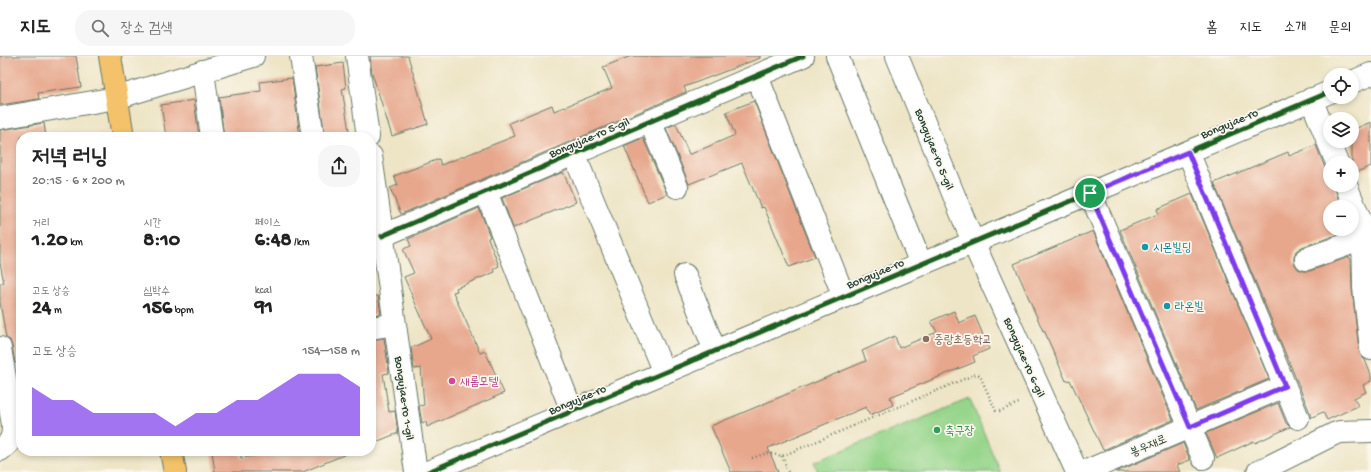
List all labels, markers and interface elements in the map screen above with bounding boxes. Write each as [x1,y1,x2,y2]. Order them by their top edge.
search box [75,10,355,46]
text: 지도 [20,17,51,40]
icon: search [89,17,111,39]
text: 장소 검색 [121,20,172,38]
text: 홈 [1206,20,1217,37]
text: 지도 [1239,20,1262,37]
text: 소개 [1284,20,1306,37]
text: 문의 [1328,20,1351,37]
map controls [1323,68,1359,236]
button: locate [1323,68,1359,104]
street label: Bongujae-ro 5-gil [910,106,956,193]
street label: Bongujae-ro [1198,106,1261,144]
button: layers [1323,112,1359,148]
street label: Bongujae-ro 5-gil [546,115,632,162]
button: share [318,145,360,187]
text: 저녁 러닝 [32,146,108,172]
button: + [1323,156,1359,192]
text: 20:15 · 6 × 200 m [32,174,125,189]
pin [1073,176,1107,210]
icon: arrive [1079,182,1101,204]
button: − [1323,200,1359,236]
text: 거리 [32,218,50,230]
text: 시간 [143,218,161,230]
text: 페이스 [255,218,281,230]
text: 1.20 [32,230,68,253]
text: 8:10 [143,230,180,253]
text: 6:48 [255,230,292,253]
text: km [68,237,83,249]
text: /km [292,237,309,249]
marker: 시몬빌딩 [1140,242,1150,252]
place label: 시몬빌딩 [1153,242,1192,256]
street label: Bongujae-ro [844,256,907,294]
text: kcal [255,285,272,297]
text: 고도 상승 [32,286,70,298]
text: 심박수 [143,286,170,298]
text: 91 [255,297,273,320]
text: 24 [32,298,51,321]
text: 156 [143,298,172,321]
marker: 라온빌 [1162,301,1172,311]
place label: 라온빌 [1175,301,1204,315]
text: m [51,305,62,317]
text: bpm [172,305,194,317]
street label: Bongujae-ro 6-gil [999,315,1047,400]
marker: 중랑초등학교 [921,334,931,344]
place label: 중랑초등학교 [934,334,992,348]
text: 154–158 m [302,344,360,359]
text: 고도 상승 [32,345,77,360]
street label: Bongujae-ro 1-gil [390,354,416,442]
marker: 새롬모텔 [447,376,457,386]
place label: 새롬모텔 [460,376,499,390]
street label: Bongujae-ro [546,382,609,420]
marker: 축구장 [932,425,942,435]
place label: 축구장 [945,425,974,439]
street label: 봉우재로 [1128,433,1169,461]

